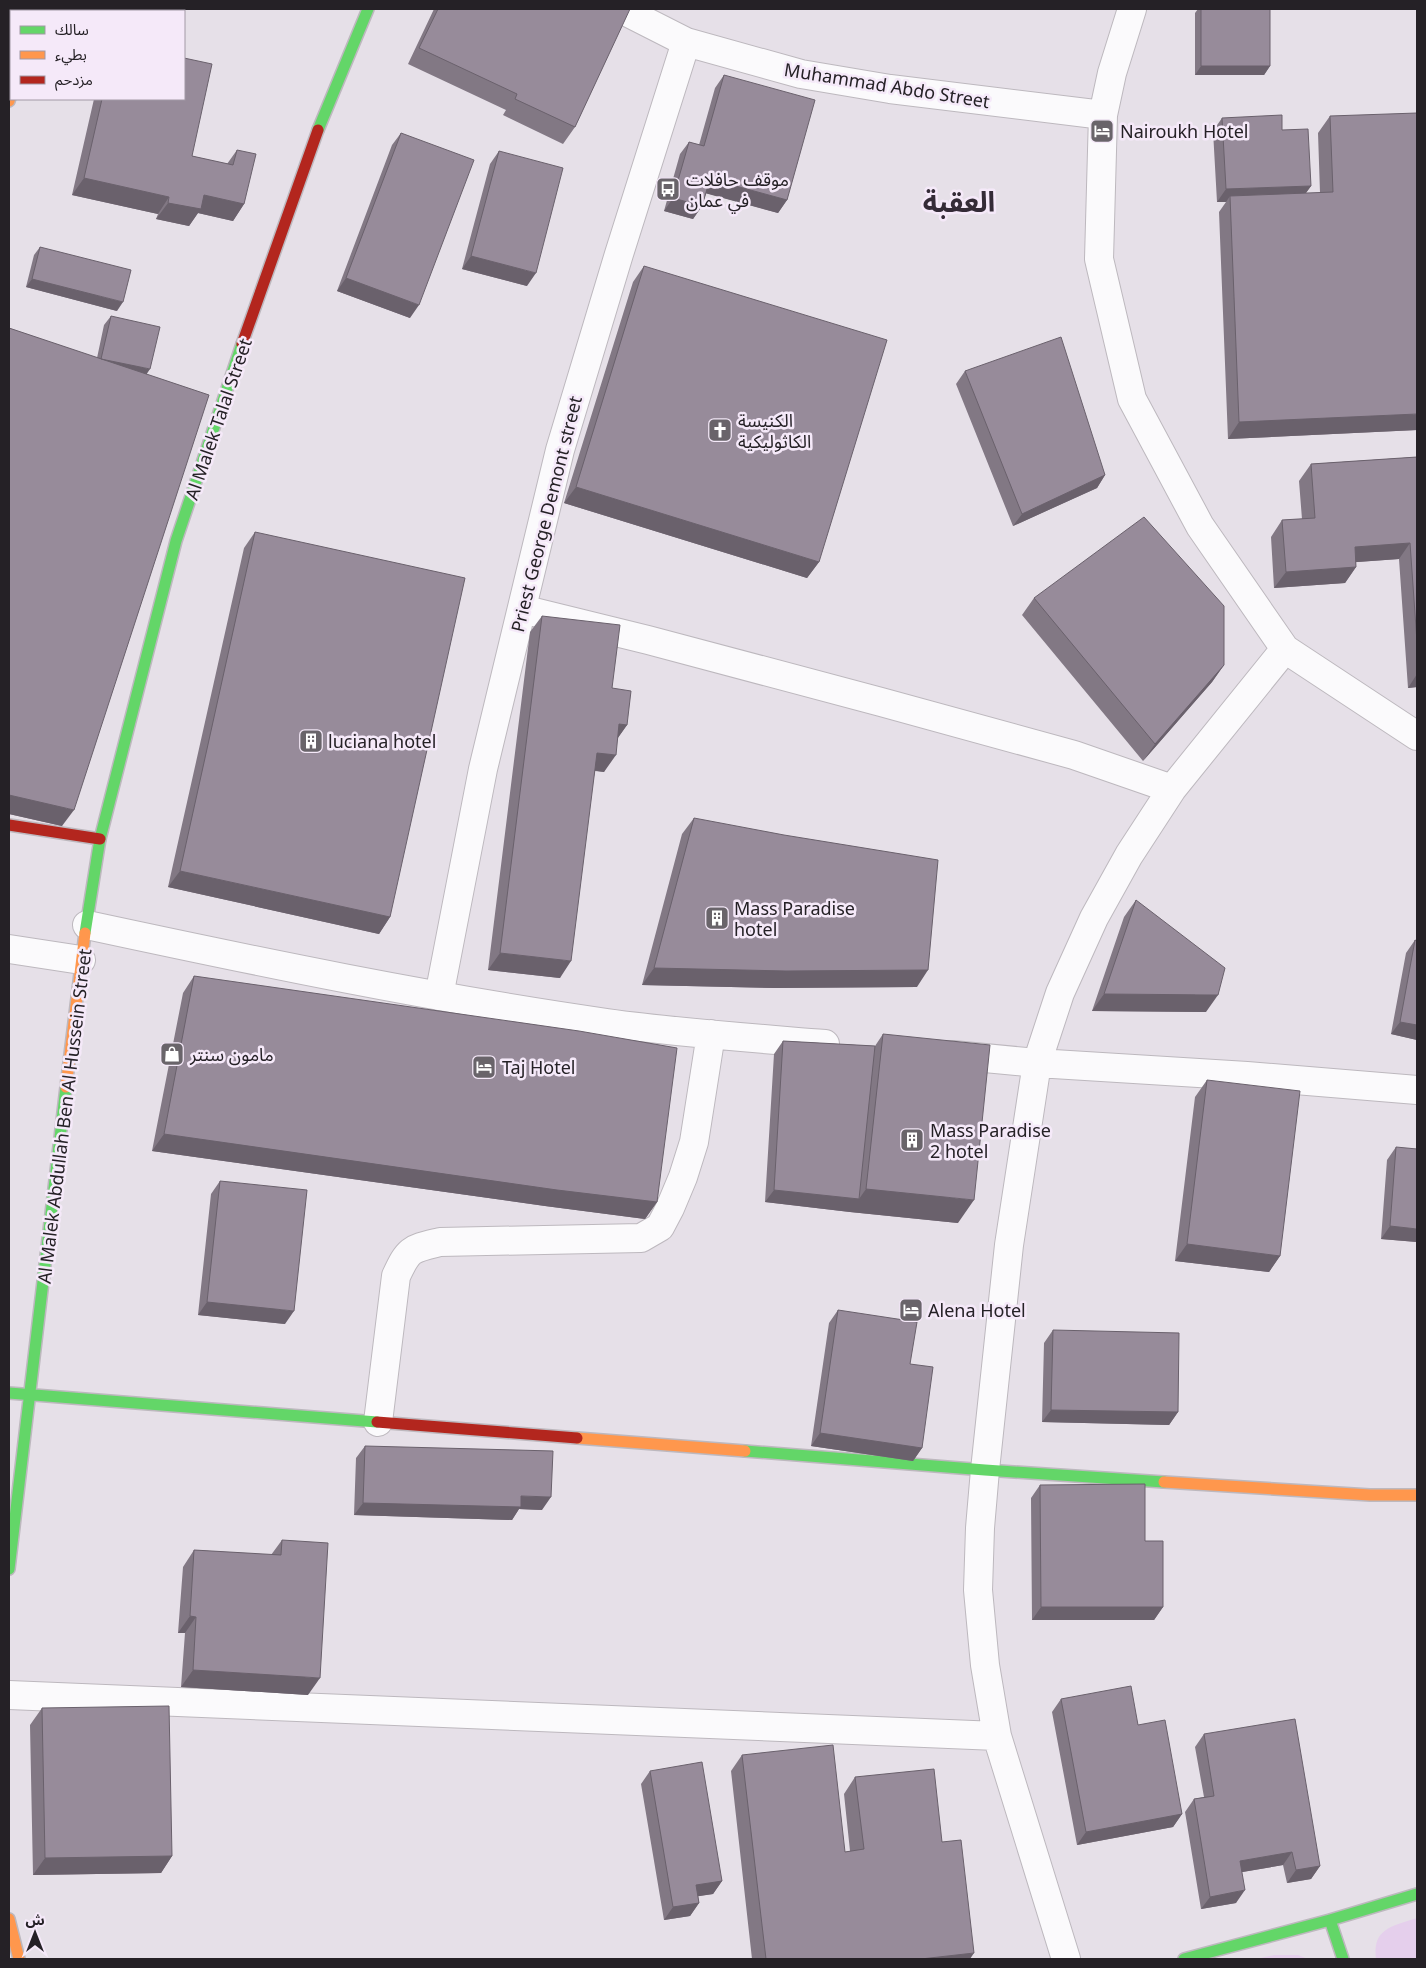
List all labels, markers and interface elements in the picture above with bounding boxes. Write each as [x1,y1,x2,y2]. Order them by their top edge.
legend [10,10,185,100]
text: سالك [55,19,89,39]
text: بطيء [55,44,87,66]
street label: Muhammad Abdo Street [783,57,992,113]
text: مزدحم [55,69,93,91]
hotel icon: Nairoukh Hotel [1089,118,1115,144]
place label: Nairoukh Hotel [1120,119,1248,143]
place label: موقف حافلات في عمان [686,167,789,214]
bus stop icon: موقف حافلات في عمان [655,176,681,202]
district label: العقبة [923,182,995,220]
street label: Al Malek Talal Street [179,335,257,503]
street label: Priest George Demont street [505,393,587,635]
place label: الكنيسة الكاثوليكية [738,408,811,453]
church icon: الكنيسة الكاثوليكية [707,417,733,443]
building icon: luciana hotel [298,728,324,754]
place label: luciana hotel [328,729,436,753]
place label: Mass Paradise hotel [734,896,855,941]
building icon: Mass Paradise hotel [704,905,730,931]
street label: Al Malek Abdullah Ben Al Hussein Street [32,947,97,1285]
shop icon: مامون سنتر [159,1041,185,1067]
place label: مامون سنتر [189,1042,274,1066]
hotel icon: Taj Hotel [471,1054,497,1080]
place label: Taj Hotel [502,1055,576,1079]
place label: Mass Paradise 2 hotel [930,1118,1051,1163]
building icon: Mass Paradise 2 hotel [899,1127,925,1153]
hotel icon: Alena Hotel [898,1297,924,1323]
place label: Alena Hotel [928,1298,1026,1322]
north arrow [10,1908,60,1958]
text: ش [25,1910,45,1929]

